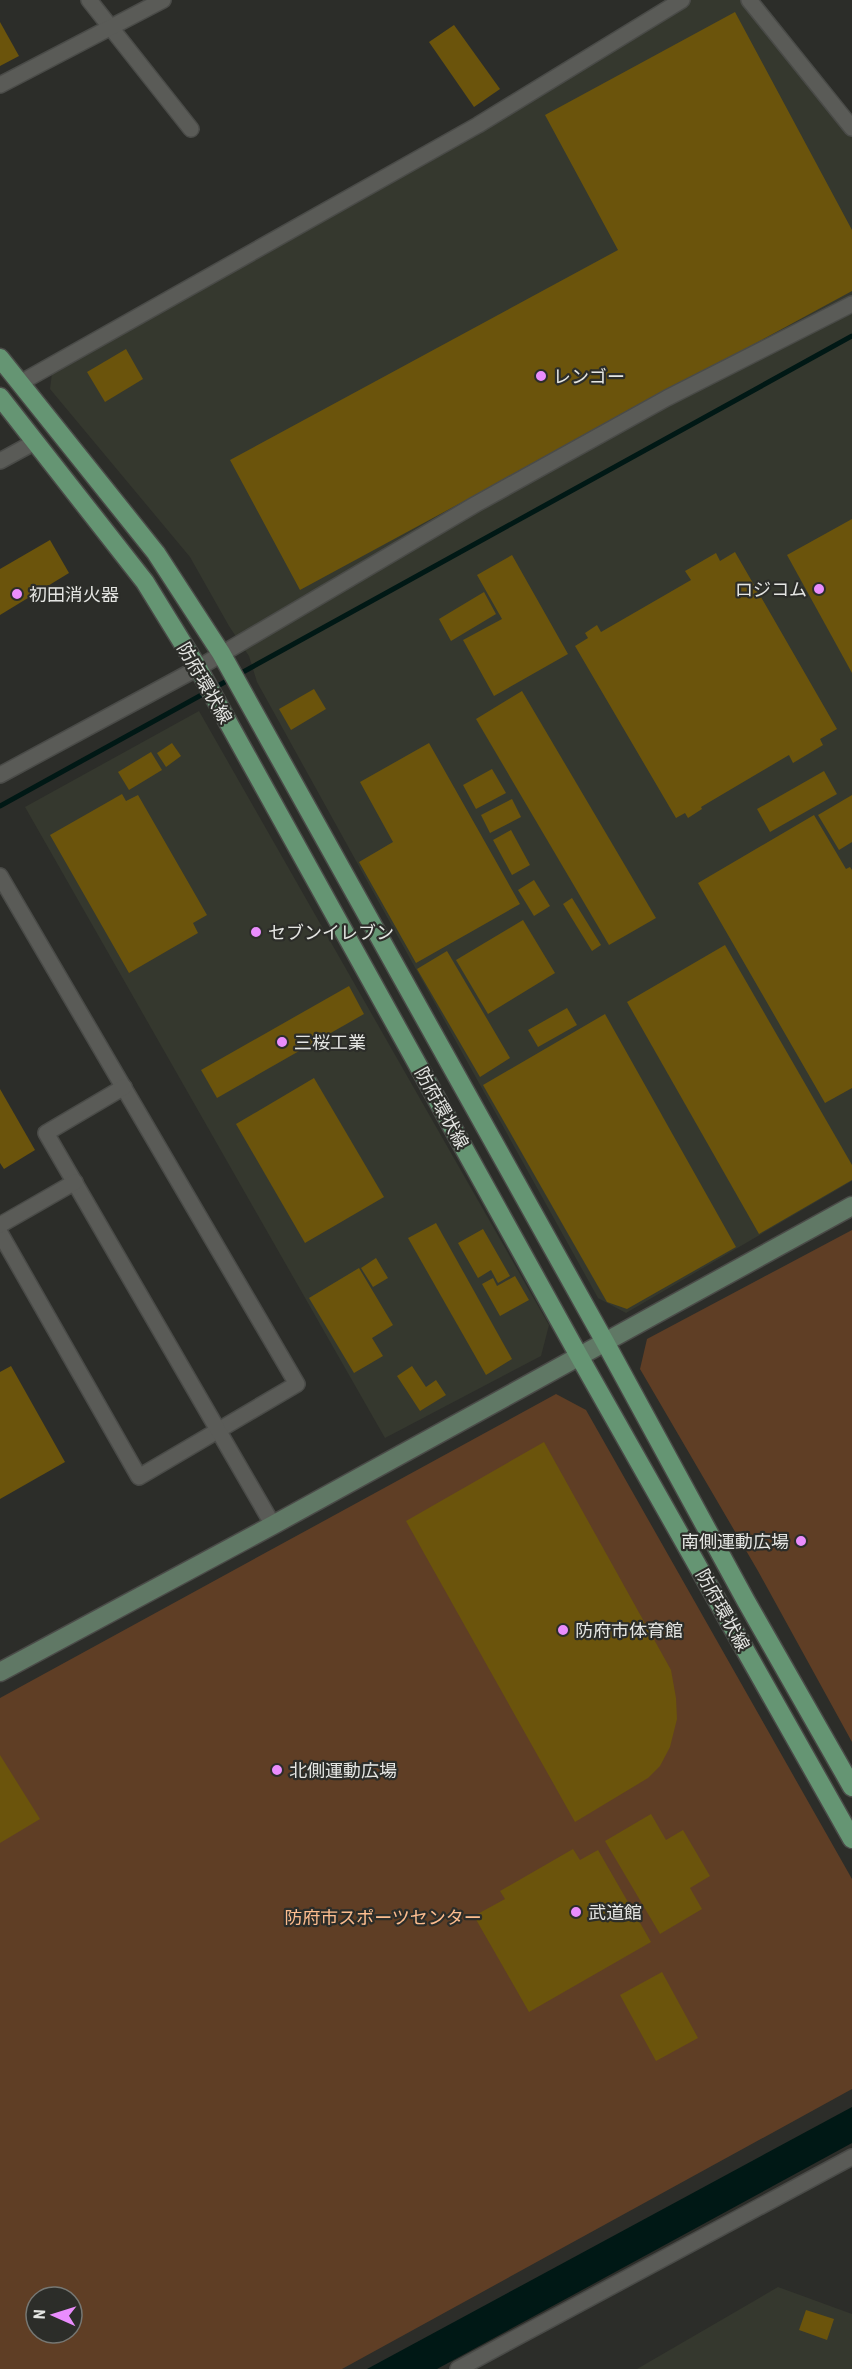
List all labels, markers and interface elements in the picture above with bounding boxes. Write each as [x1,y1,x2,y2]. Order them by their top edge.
place label: レンゴー [553,366,625,387]
marker: レンゴー [534,369,548,383]
place label: ロジコム [735,579,807,600]
marker: ロジコム [812,582,826,596]
place label: 初田消火器 [29,584,119,605]
marker: 初田消火器 [10,587,24,601]
street label: 防府環状線 [173,639,237,727]
place label: セブンイレブン [268,922,394,943]
marker: セブンイレブン [249,925,263,939]
place label: 三桜工業 [294,1032,366,1053]
marker: 三桜工業 [275,1035,289,1049]
street label: 防府環状線 [411,1064,473,1152]
place label: 南側運動広場 [681,1531,789,1552]
marker: 南側運動広場 [794,1534,808,1548]
street label: 防府環状線 [692,1566,754,1654]
place label: 防府市体育館 [575,1620,683,1641]
marker: 防府市体育館 [556,1623,570,1637]
place label: 北側運動広場 [289,1760,397,1781]
marker: 北側運動広場 [270,1763,284,1777]
place label: 武道館 [588,1902,642,1923]
marker: 武道館 [569,1905,583,1919]
park label: 防府市スポーツセンター [284,1907,482,1928]
north arrow [24,2285,84,2345]
text: N [30,2309,49,2320]

